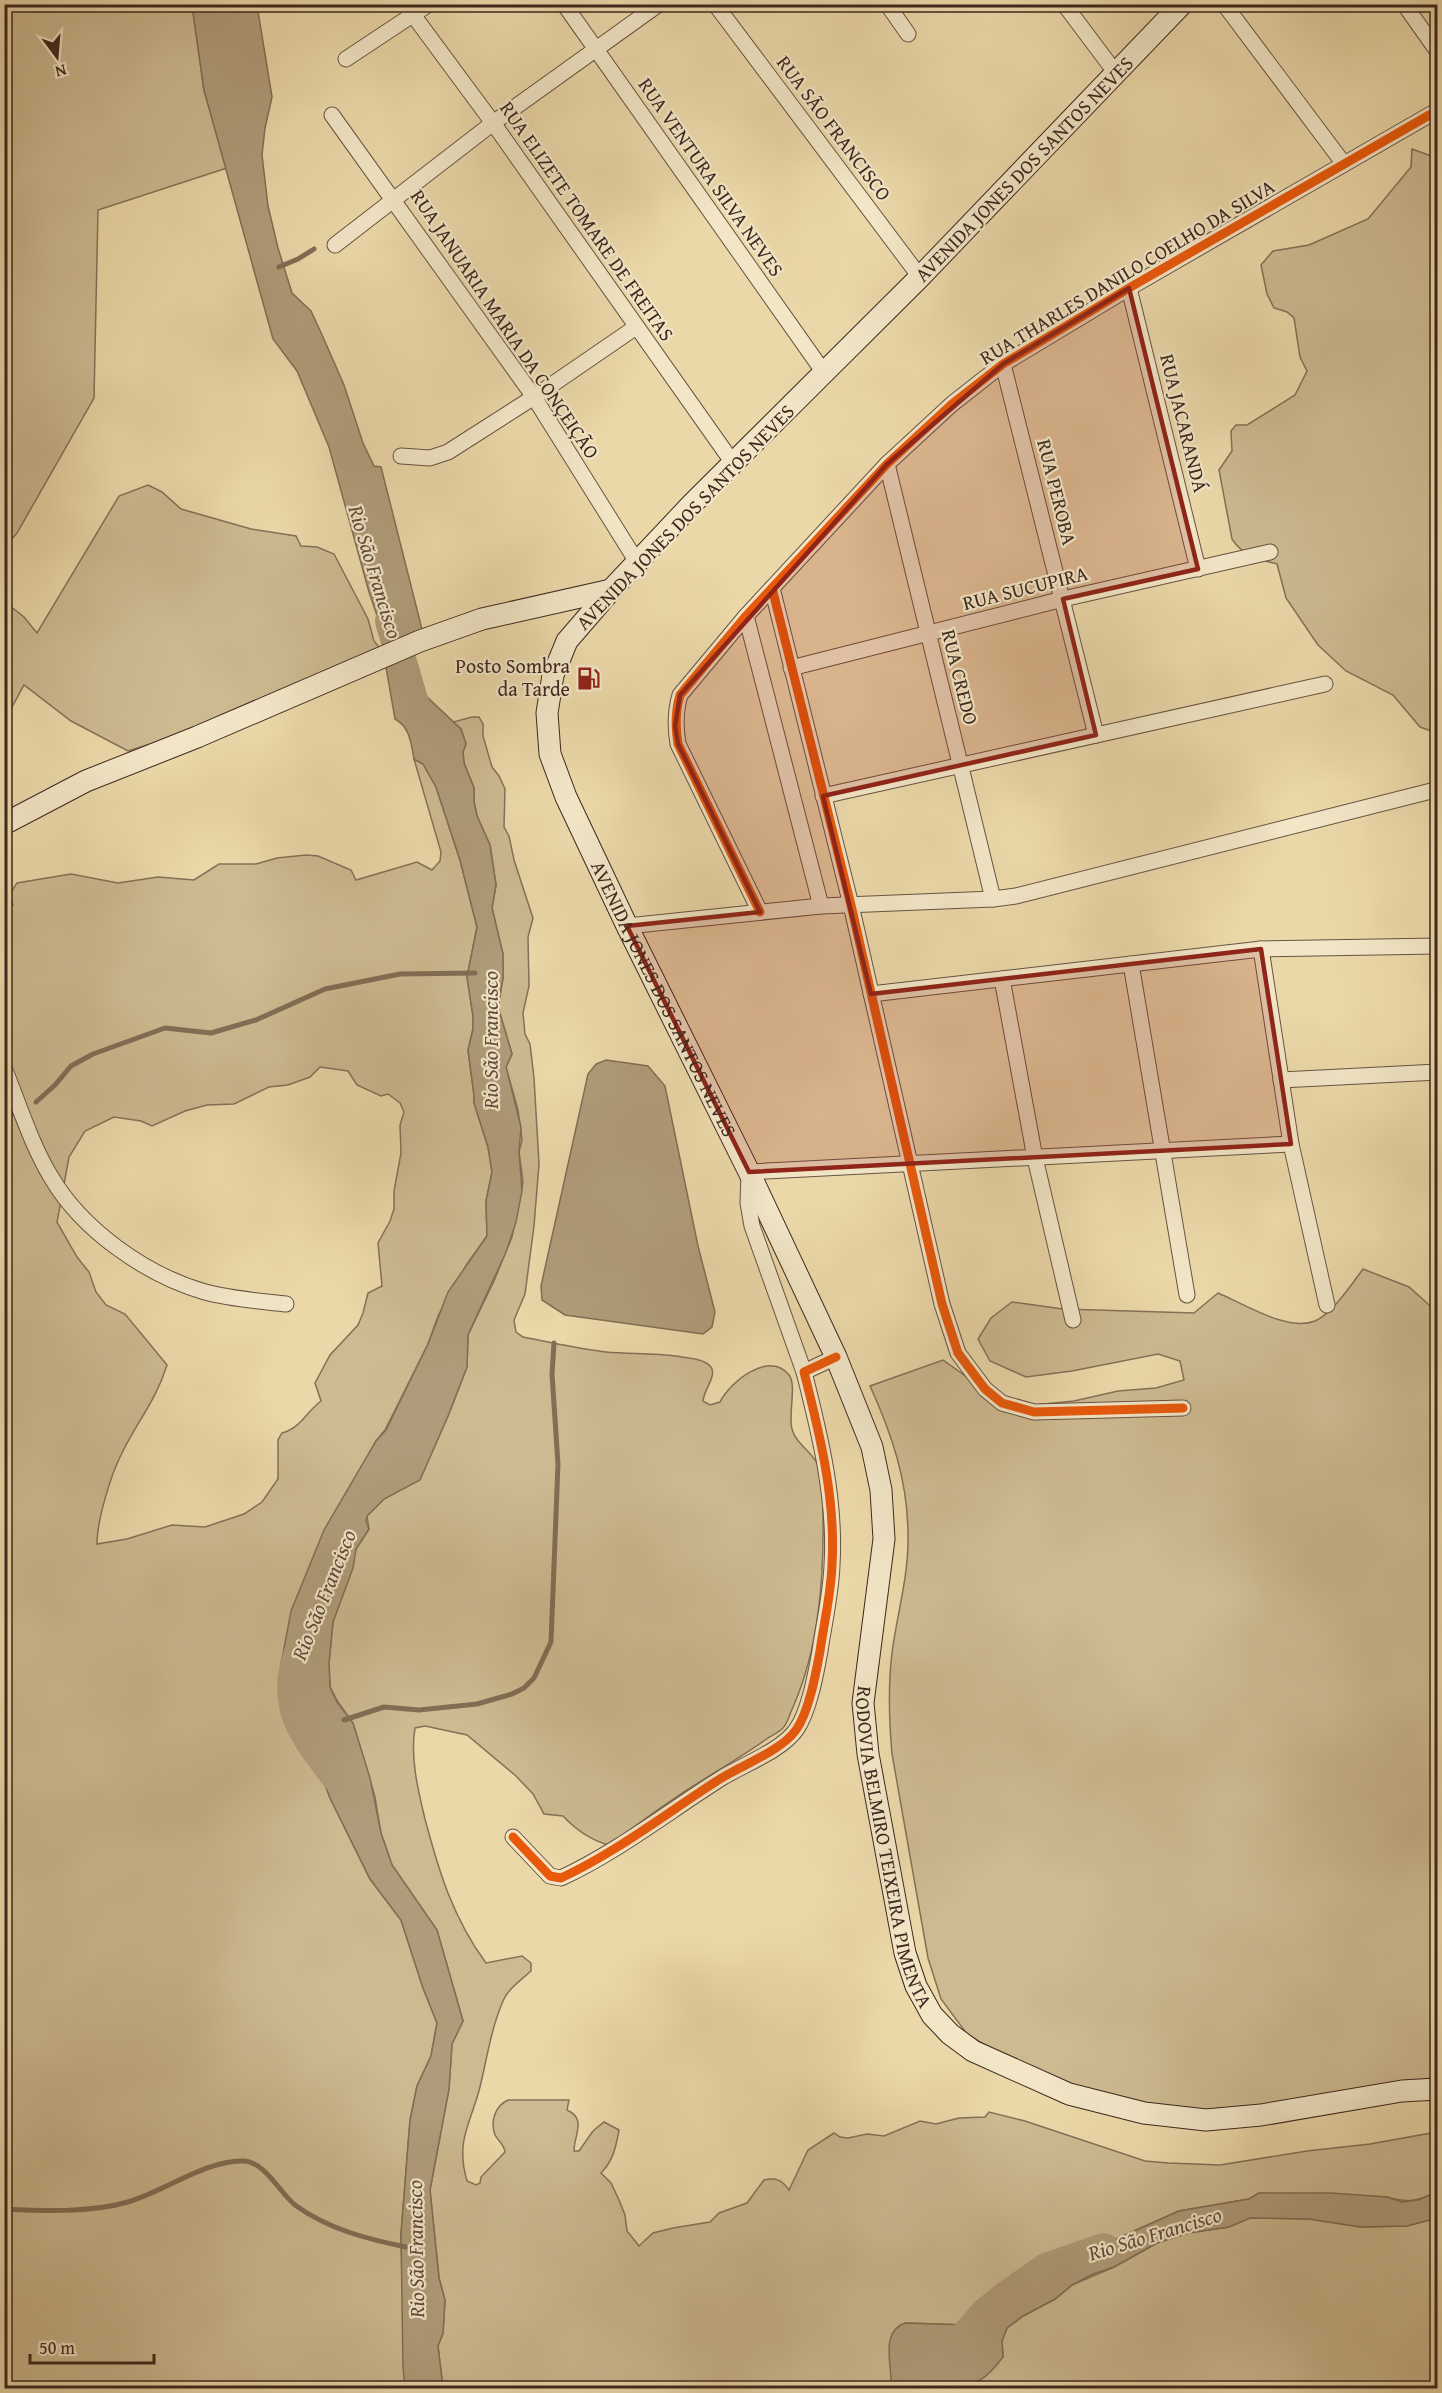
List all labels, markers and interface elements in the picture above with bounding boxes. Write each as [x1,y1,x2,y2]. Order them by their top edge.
north arrow [27,27,87,87]
street label: RUA SÃO FRANCISCO [770,49,899,206]
street label: AVENIDA JONES DOS SANTOS NEVES [908,49,1140,288]
text: N [52,58,70,85]
street label: RUA VENTURA SILVA NEVES [632,71,791,282]
street label: RUA ELIZETE TOMARE DE FREITAS [493,95,682,346]
street label: RUA THARLES DANILO COELHO DA SILVA [974,172,1280,371]
street label: RUA JANUARIA MARIA DA CONÇEIÇÃO [404,183,607,464]
street label: RUA JACARANDÁ [1153,351,1216,495]
street label: AVENIDA JONES DOS SANTOS NEVES [569,397,801,636]
street label: RUA PEROBA [1030,436,1085,548]
water label: Rio São Francisco [340,500,410,642]
street label: RUA SUCUPIRA [959,558,1090,617]
street label: RUA CREDO [935,626,986,727]
place label: Posto Sombra da Tarde [455,651,571,703]
fuel station icon: Posto Sombra da Tarde [575,665,601,691]
street label: AVENIDA JONES DOS SANTOS NEVES [584,856,744,1141]
water label: Rio São Francisco [475,971,506,1110]
water label: Rio São Francisco [283,1525,364,1665]
street label: RODOVIA BELMIRO TEIXEIRA PIMENTA [849,1684,940,2013]
water label: Rio São Francisco [399,2180,432,2319]
water label: Rio São Francisco [1083,2199,1225,2269]
scale bar [30,2327,154,2365]
text: 50 m [39,2334,75,2361]

